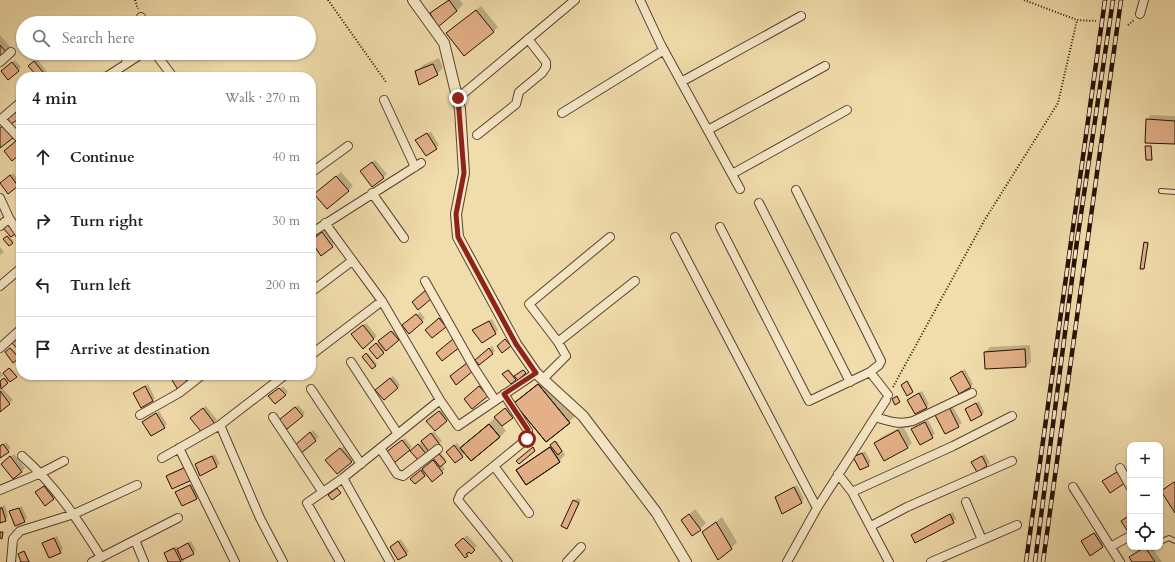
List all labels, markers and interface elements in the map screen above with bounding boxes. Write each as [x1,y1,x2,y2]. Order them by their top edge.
search box [16,16,316,60]
icon: search [30,27,52,49]
text: Search here [62,28,135,48]
text: 4 min [32,87,77,110]
text: Walk · 270 m [225,89,300,107]
route end [449,89,467,107]
icon: ahead [32,146,54,168]
text: Continue [70,147,135,167]
text: 40 m [272,148,300,166]
icon: right [32,210,54,232]
text: Turn right [70,211,143,231]
text: 30 m [272,212,300,230]
icon: left [32,274,54,296]
text: Turn left [70,275,131,295]
text: 200 m [266,276,300,294]
icon: arrive [32,338,54,360]
text: Arrive at destination [70,339,210,359]
route start [518,430,536,448]
map controls [1127,442,1163,550]
button: + [1127,442,1163,478]
button: − [1127,478,1163,514]
button: locate [1127,514,1163,550]

